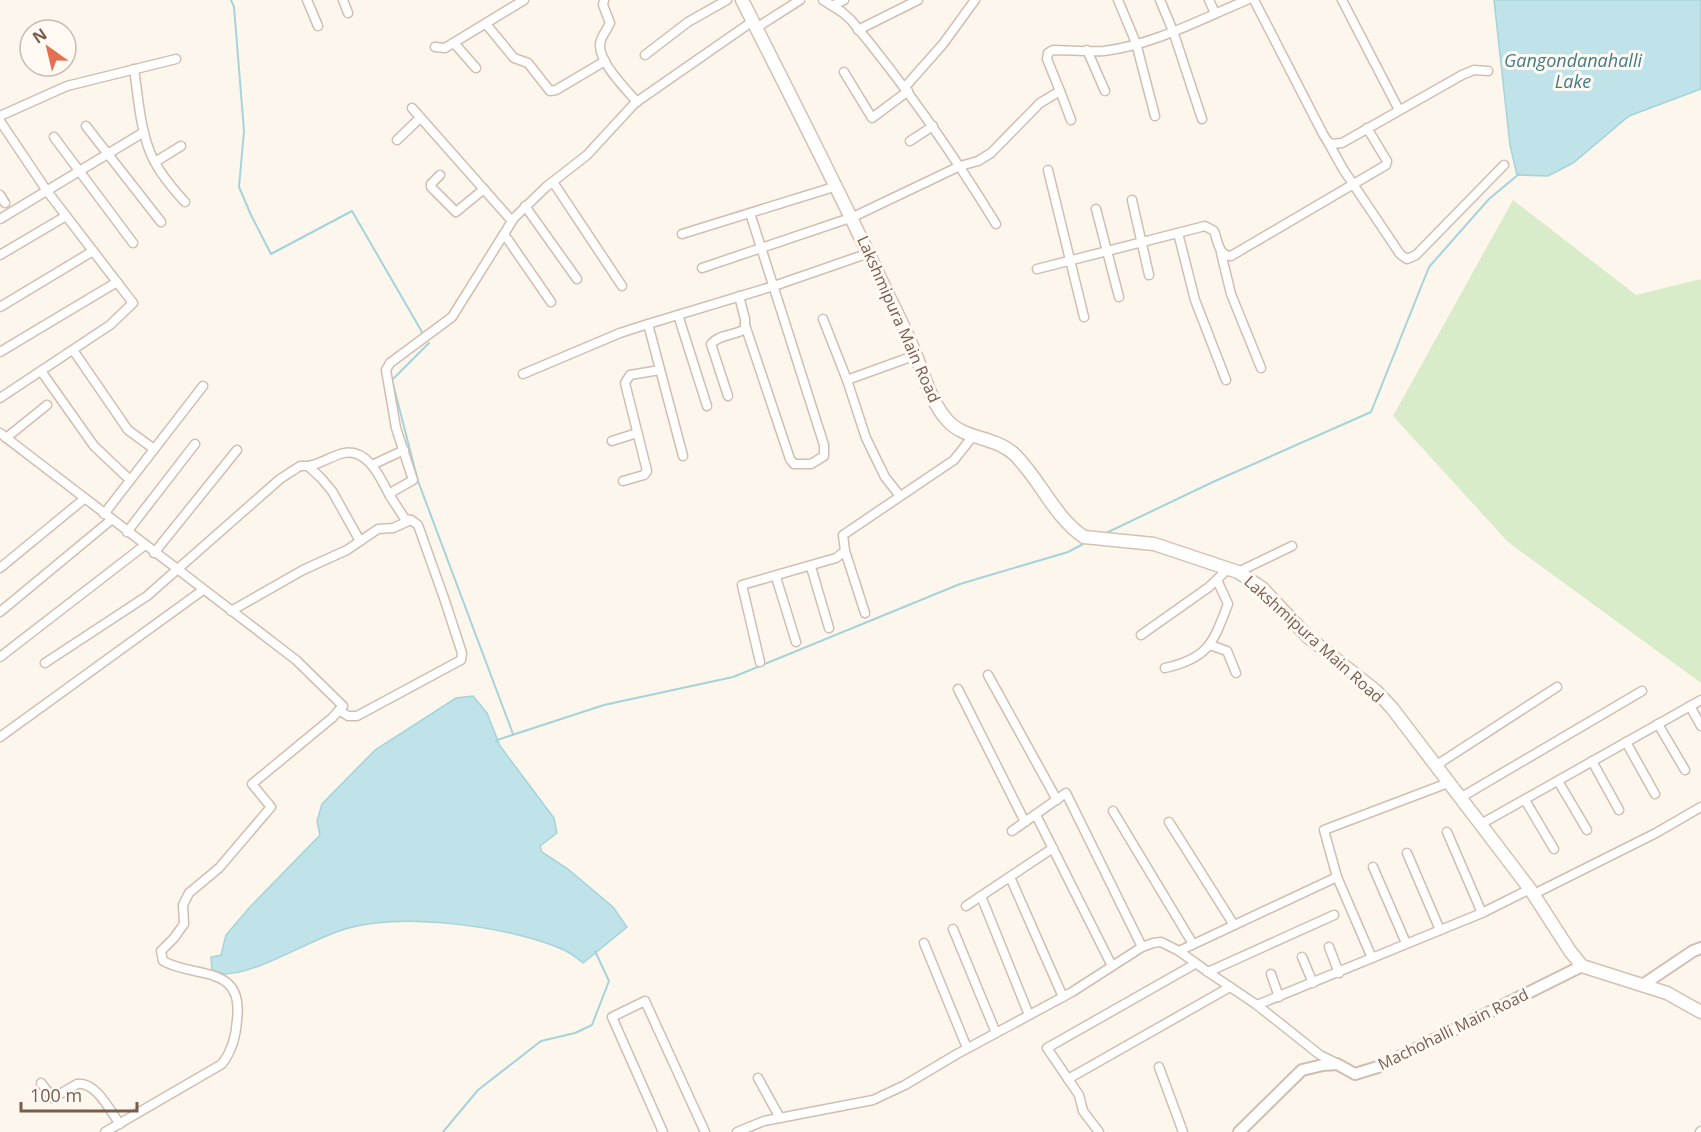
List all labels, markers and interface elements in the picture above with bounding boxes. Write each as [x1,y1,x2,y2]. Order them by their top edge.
north arrow [18,18,78,78]
text: N [28,23,51,48]
water label: Gangondanahalli Lake [1504,48,1642,93]
street label: Lakshmipura Main Road [852,232,946,406]
street label: Lakshmipura Main Road [1240,570,1388,708]
street label: Machohalli Main Road [1374,983,1532,1075]
scale bar [21,1075,136,1113]
text: 100 m [30,1083,82,1107]

